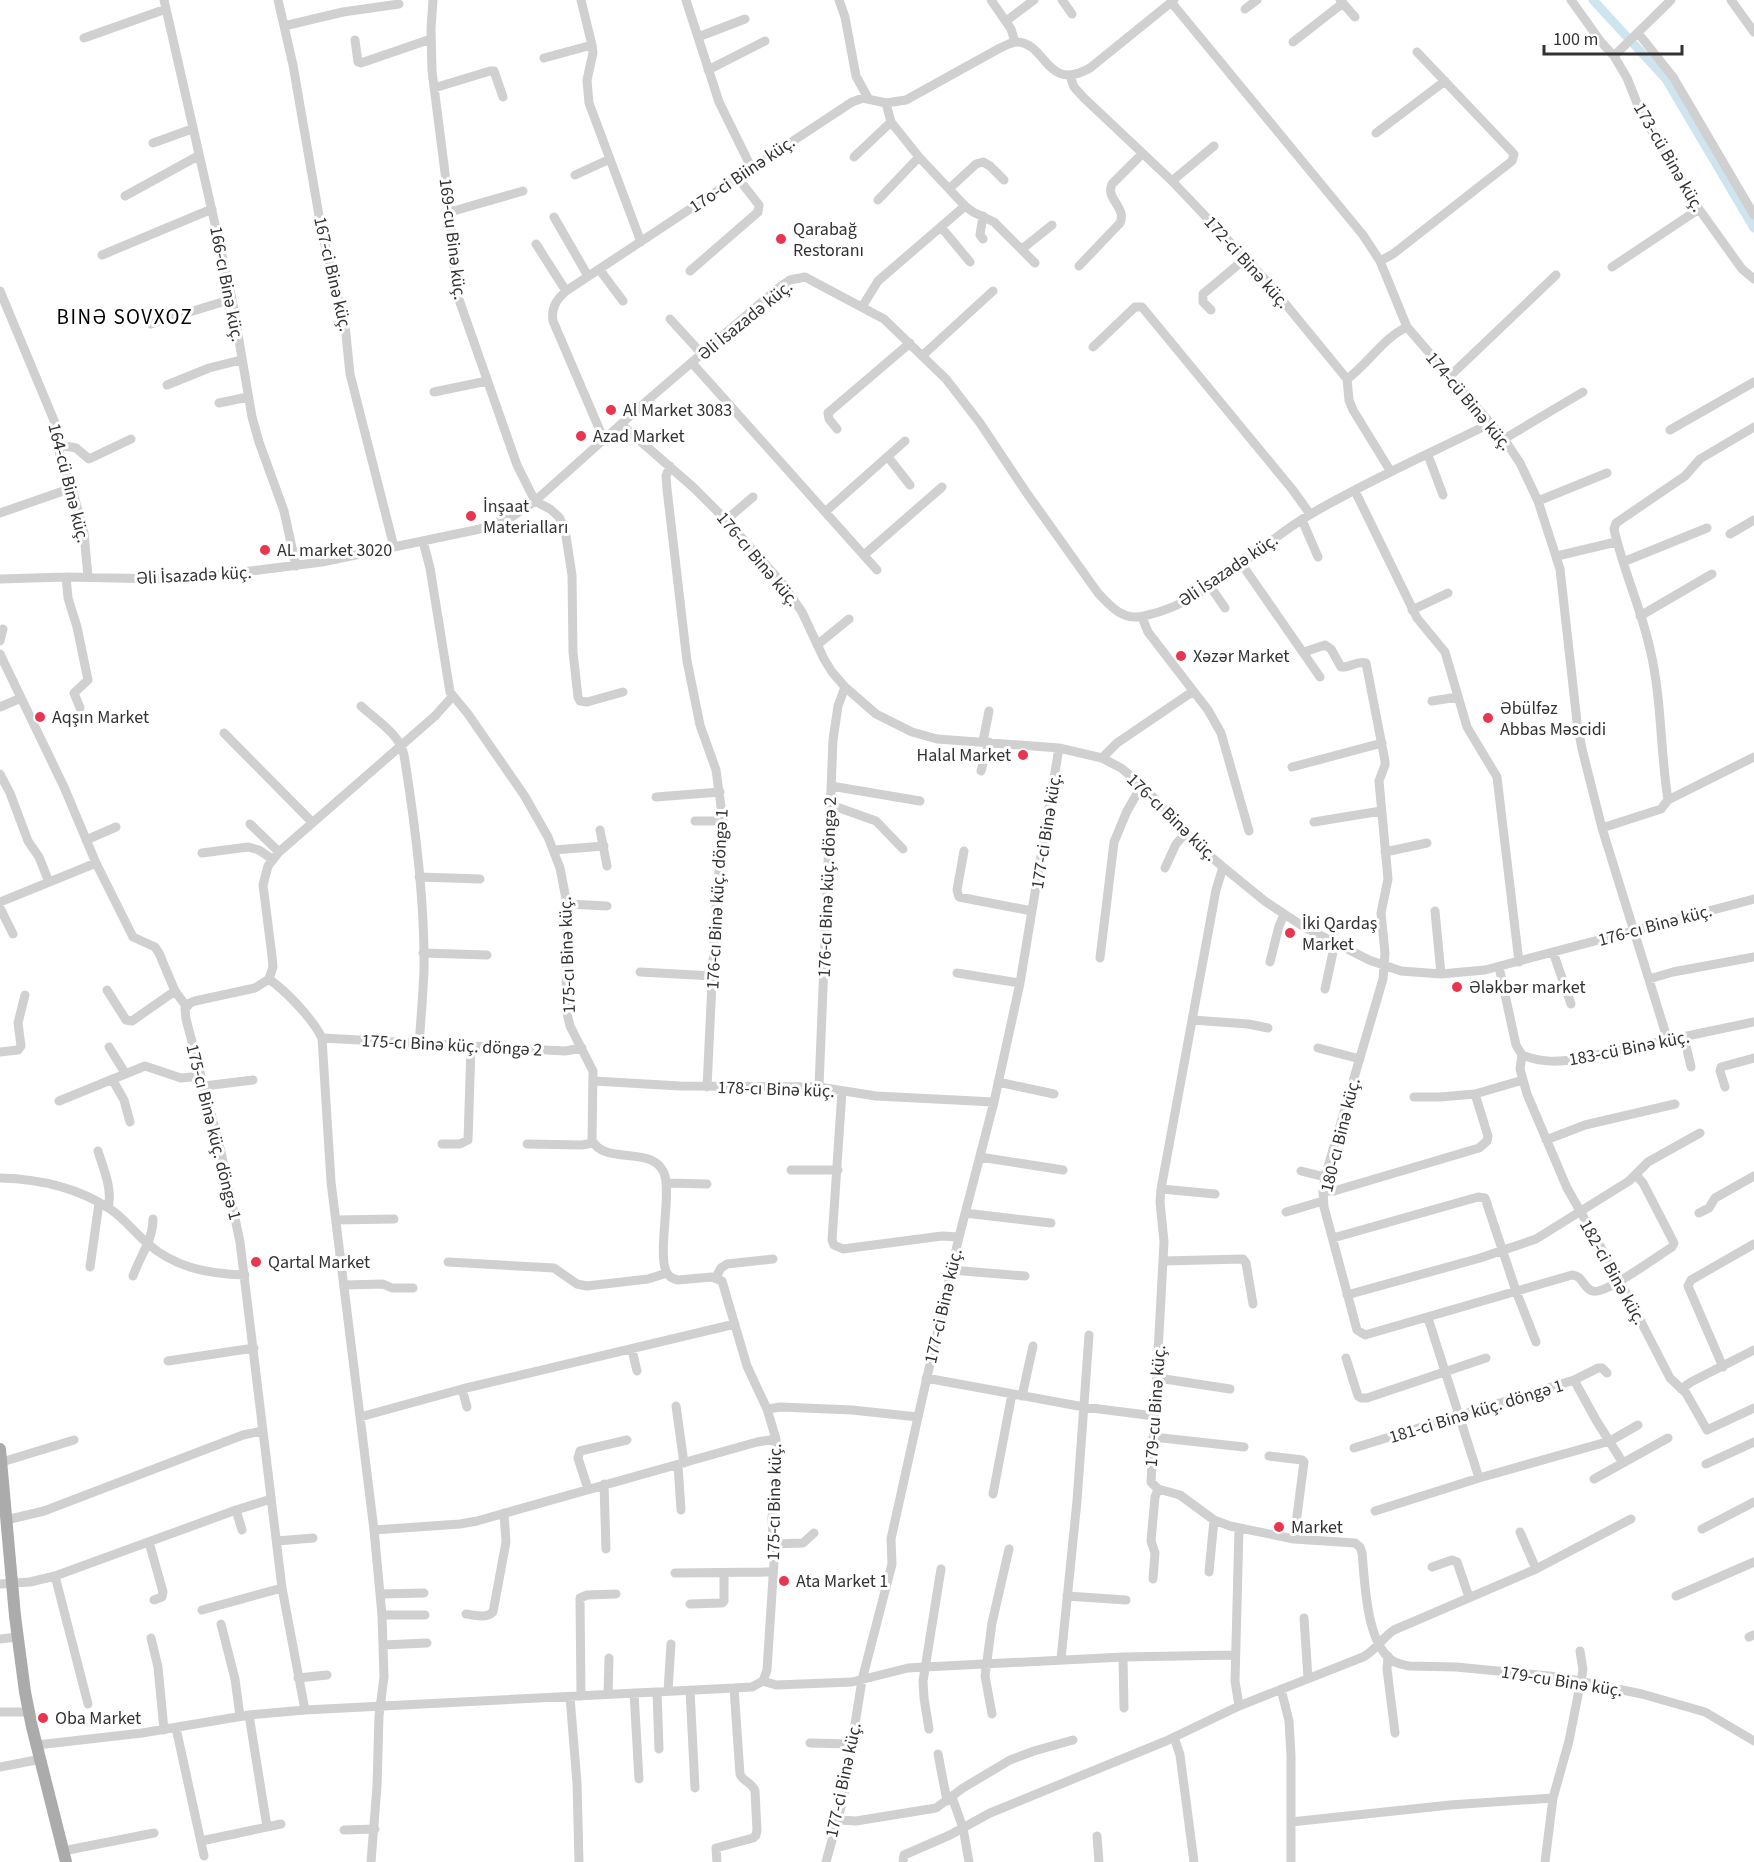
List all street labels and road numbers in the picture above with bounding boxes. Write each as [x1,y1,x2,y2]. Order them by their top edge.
street label: 173-cü Binə küç. [1627,98,1710,217]
street label: 17o-ci Biinə küç. [684,130,800,219]
street label: 169-cu Binə küç. [433,177,472,301]
street label: 172-ci Binə küç. [1198,210,1295,314]
street label: 167-ci Binə küç. [307,214,358,334]
street label: 166-cı Binə küç. [203,224,250,344]
street label: Əli İsazadə küç. [693,274,798,366]
street label: 174-cü Binə küç. [1420,346,1518,456]
street label: 164-cü Binə küç. [42,421,95,546]
street label: 176-cı Binə küç. [710,506,805,612]
street label: Əli İsazadə küç. [1173,528,1283,613]
street label: Əli İsazadə küç. [136,560,252,591]
street label: 176-cı Binə küç. [1121,768,1223,867]
street label: 177-ci Binə küç. [1025,771,1068,891]
street label: 176-cı Binə küç. döngə 2 [812,796,843,978]
street label: 176-cı Binə küç. döngə 1 [700,808,735,990]
street label: 175-cı Binə küç. [553,896,582,1014]
street label: 176-cı Binə küç. [1595,898,1715,953]
street label: 183-cü Binə küç. [1567,1025,1692,1072]
street label: 175-cı Binə küç. döngə 2 [361,1028,543,1063]
street label: 175-cı Binə küç. döngə 1 [179,1041,248,1223]
street label: 178-cı Binə küç. [717,1075,835,1104]
street label: 180-cı Binə küç. [1314,1075,1367,1195]
street label: 182-ci Binə küç. [1573,1215,1652,1330]
street label: 177-ci Binə küç. [918,1246,969,1366]
street label: 179-cu Binə küç. [1139,1344,1172,1468]
street label: 181-ci Binə küç. döngə 1 [1386,1373,1566,1450]
street label: 175-cı Binə küç. [761,1443,788,1561]
street label: 179-cu Binə küç. [1499,1660,1624,1703]
street label: 177-ci Binə küç. [819,1720,868,1840]

